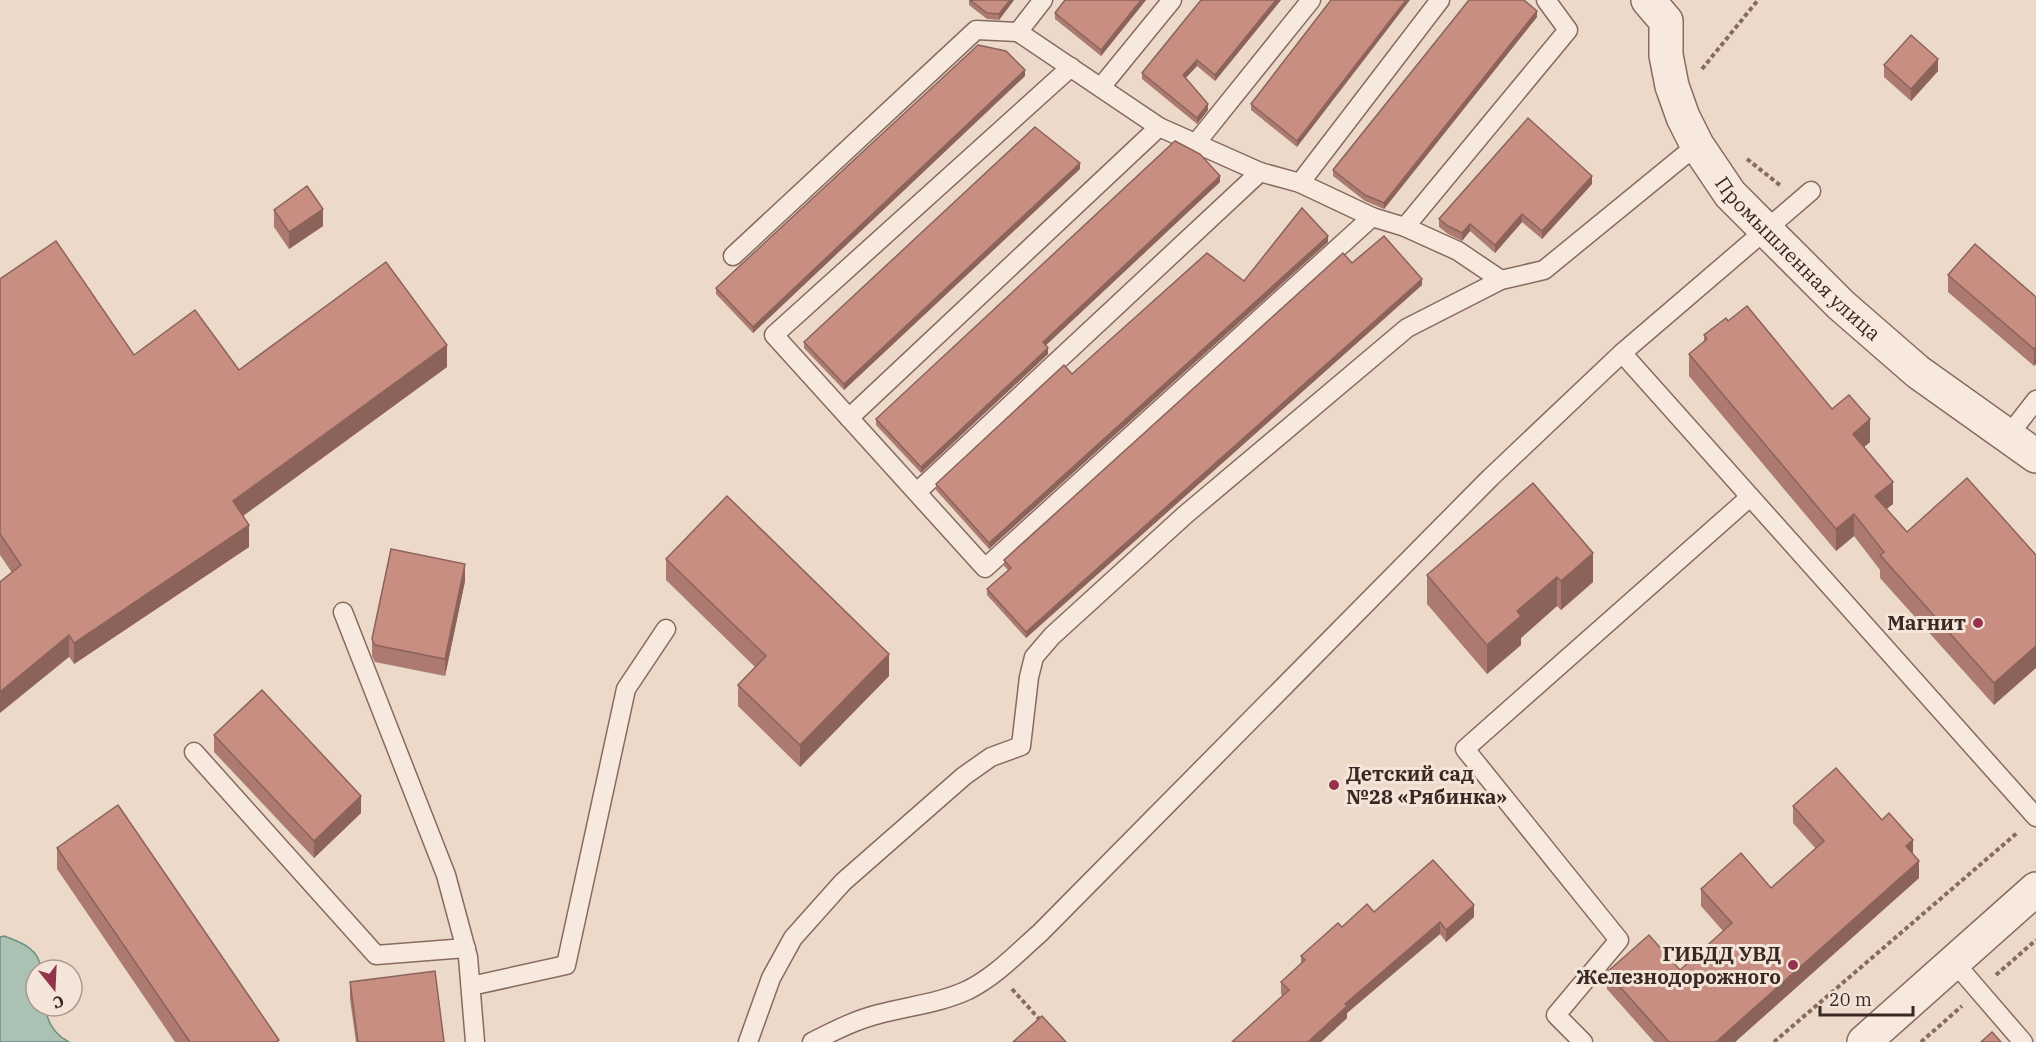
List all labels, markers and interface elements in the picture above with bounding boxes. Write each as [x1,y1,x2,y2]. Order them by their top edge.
street label: Промышленная улица [1709,171,1887,347]
place label: Магнит [1887,609,1966,636]
marker: Магнит [1971,616,1985,630]
place label: Детский сад №28 «Рябинка» [1346,760,1507,810]
marker: Детский сад №28 «Рябинка» [1327,778,1341,792]
place label: ГИБДД УВД Железнодорожного [1576,940,1781,990]
north arrow [24,958,84,1018]
marker: ГИБДД УВД Железнодорожного [1786,958,1800,972]
scale bar [1820,979,1913,1017]
text: 20 m [1829,988,1872,1011]
text: С [50,991,67,1013]

